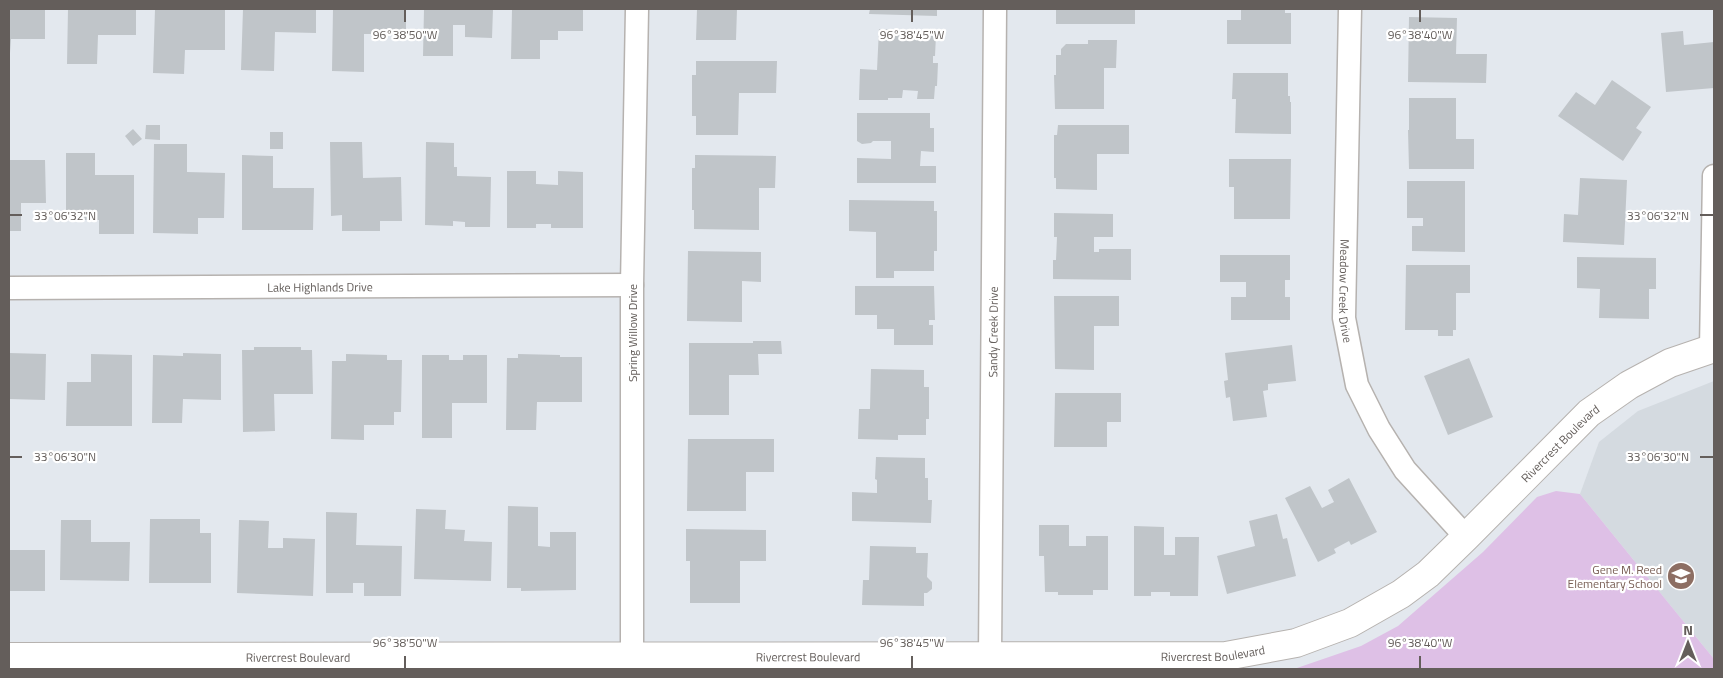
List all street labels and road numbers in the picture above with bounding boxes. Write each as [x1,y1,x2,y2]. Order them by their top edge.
street label: Meadow Creek Drive [1334,239,1358,344]
street label: Lake Highlands Drive [267,277,373,296]
street label: Spring Willow Drive [623,284,642,382]
street label: Sandy Creek Drive [983,286,1002,378]
street label: Rivercrest Boulevard [1516,399,1603,486]
street label: Rivercrest Boulevard [1161,639,1266,666]
street label: Rivercrest Boulevard [246,647,350,666]
street label: Rivercrest Boulevard [756,647,860,666]

